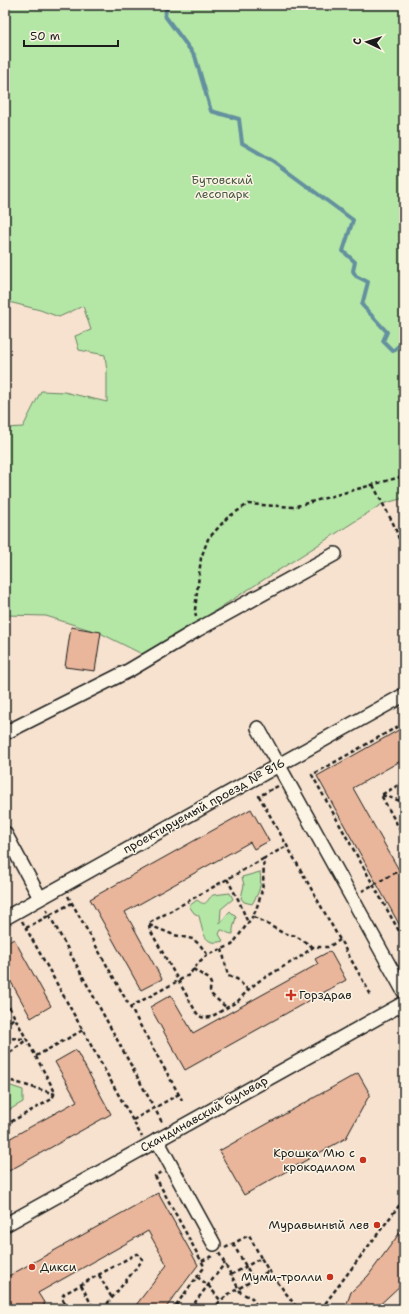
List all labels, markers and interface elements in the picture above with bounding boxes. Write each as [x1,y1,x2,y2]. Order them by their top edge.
scale bar [24,22,118,48]
north arrow [347,22,387,62]
text: 50 m [30,28,60,44]
text: С [350,37,365,45]
park label: Бутовский лесопарк [191,172,253,202]
street label: проектируемый проезд № 816 [120,755,288,857]
place label: Горздрав [299,987,352,1003]
marker: Горздрав [286,990,296,1000]
street label: Скандинавский бульвар [137,1072,271,1156]
place label: Крошка Мю с крокодилом [273,1145,355,1175]
marker: Крошка Мю с крокодилом [358,1155,368,1165]
place label: Муравьиный лев [269,1217,369,1233]
marker: Муравьиный лев [372,1220,382,1230]
place label: Дикси [40,1259,77,1275]
marker: Дикси [27,1262,37,1272]
place label: Муми-тролли [241,1269,322,1285]
marker: Муми-тролли [325,1272,335,1282]

